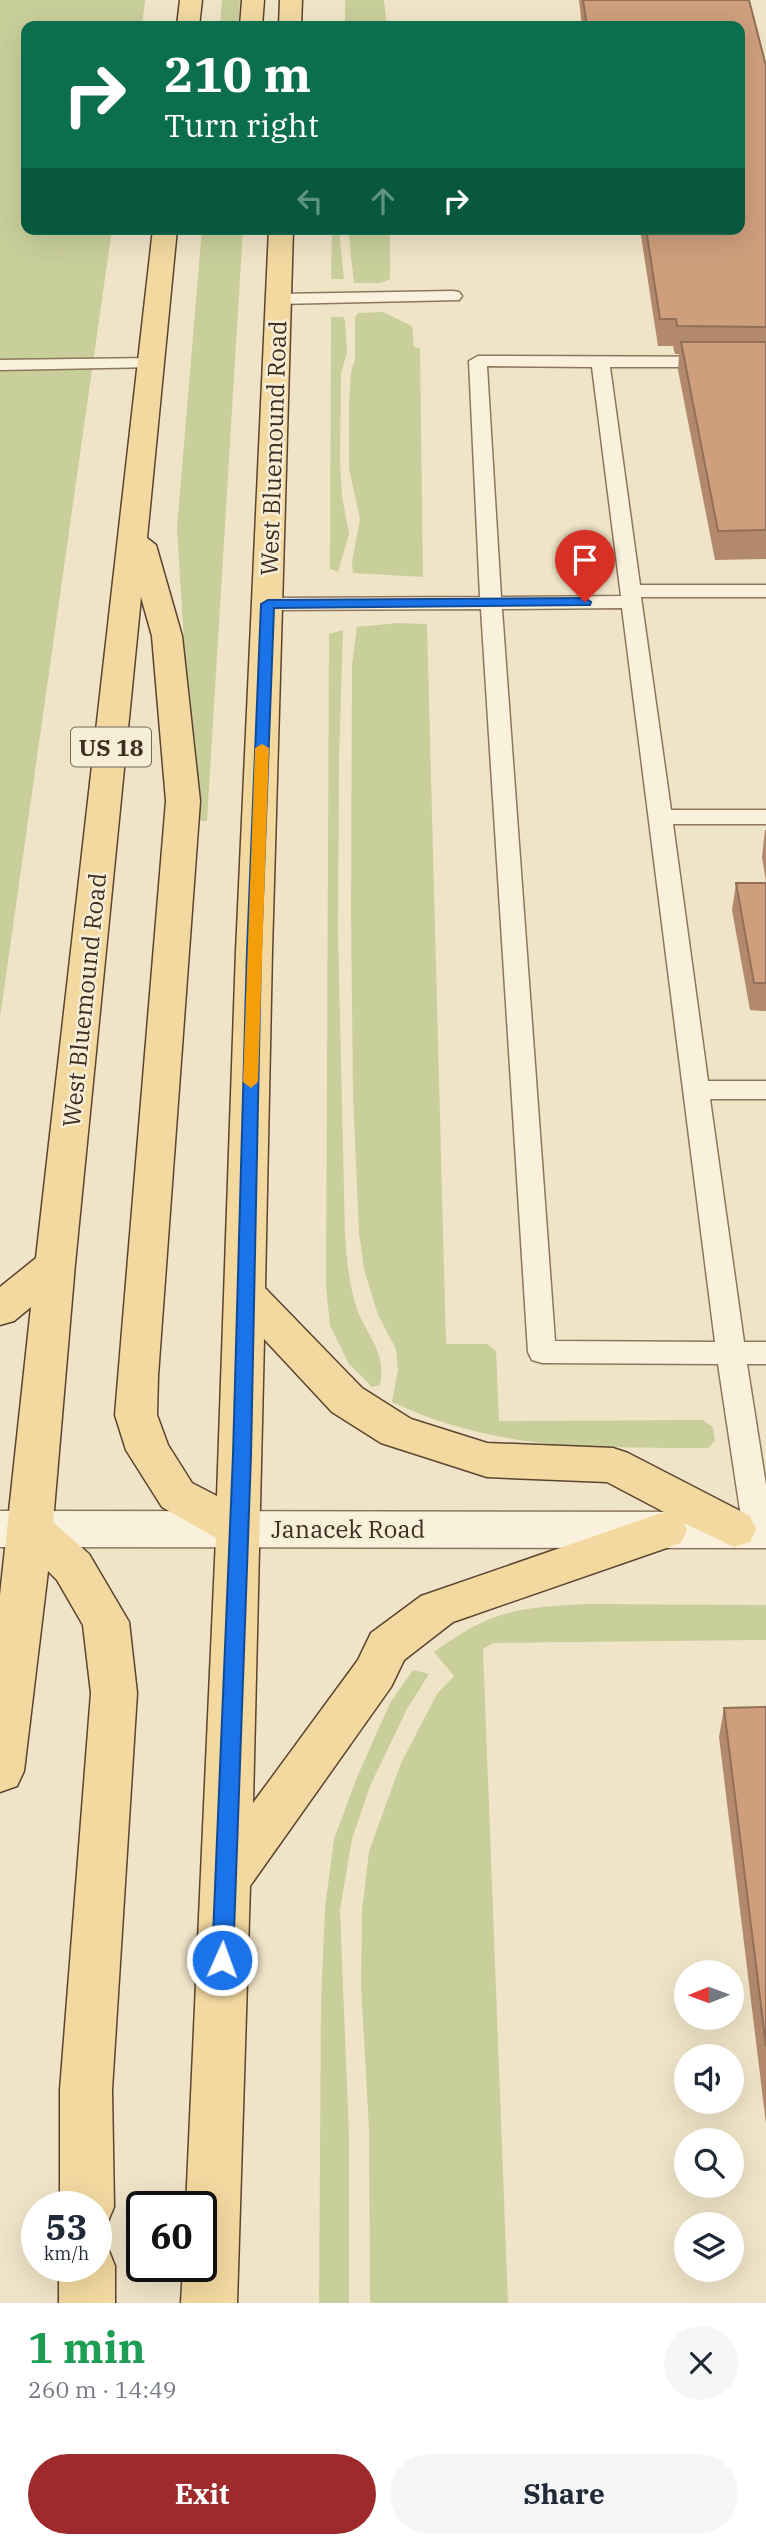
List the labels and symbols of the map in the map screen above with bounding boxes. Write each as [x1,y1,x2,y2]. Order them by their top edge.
street label: West Bluemound Road [253,320,293,576]
pin [555,530,615,602]
road number: US 18 [71,727,151,766]
street label: West Bluemound Road [55,871,113,1129]
street label: Janacek Road [271,1513,425,1545]
position arrow [185,1923,259,1997]
north arrow [674,1960,744,2030]
speed limit sign: 60 [126,2191,217,2282]

